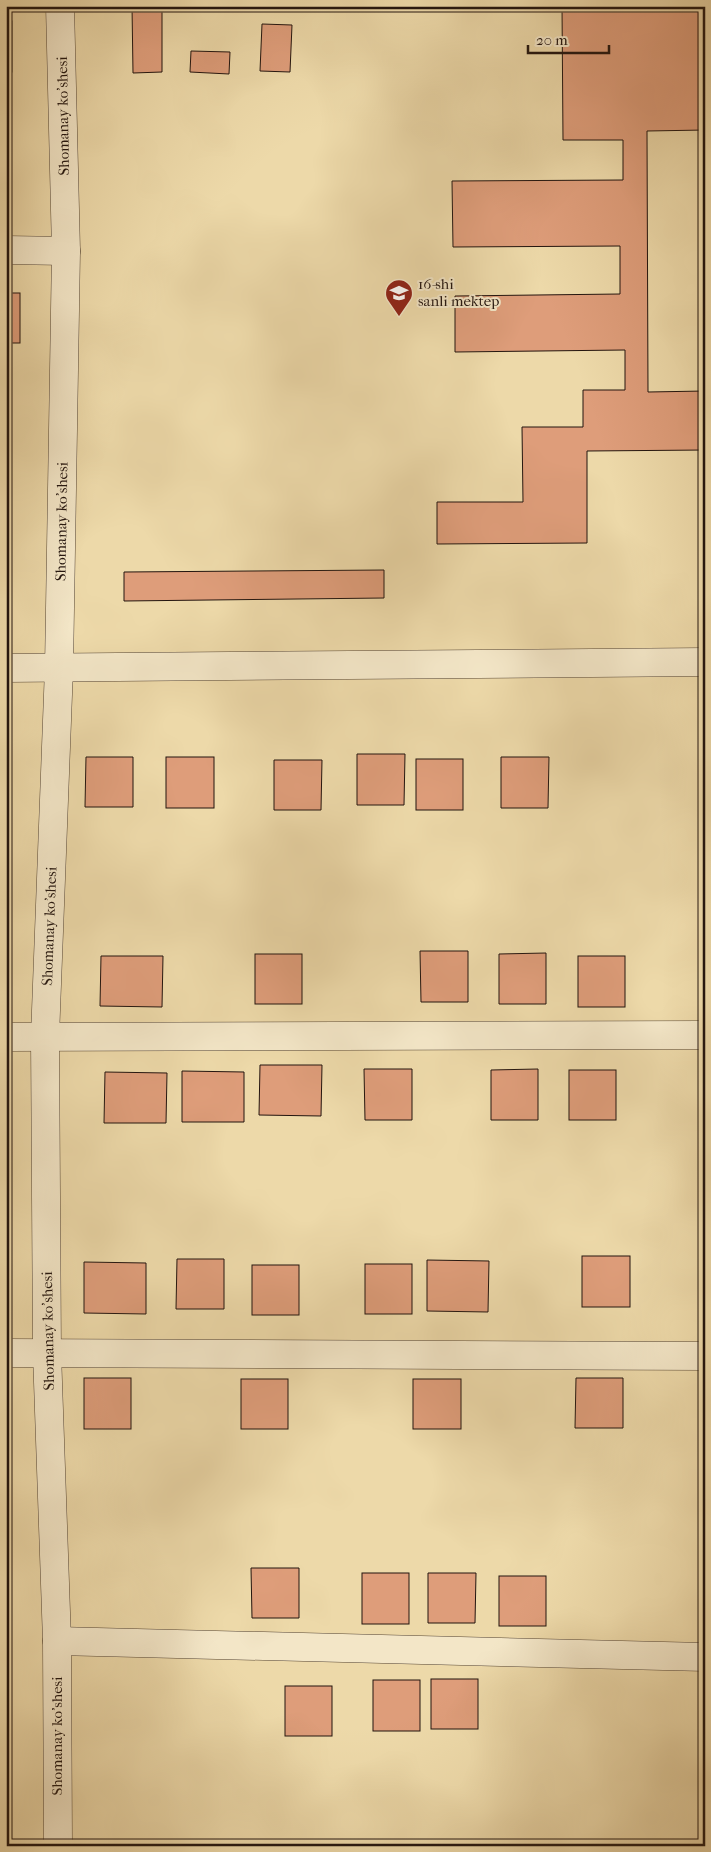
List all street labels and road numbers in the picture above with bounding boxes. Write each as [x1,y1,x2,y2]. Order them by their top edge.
street label: Shomanay ko'shesi [53,56,73,176]
street label: Shomanay ko'shesi [51,461,71,581]
street label: Shomanay ko'shesi [38,866,60,986]
street label: Shomanay ko'shesi [38,1271,58,1391]
street label: Shomanay ko'shesi [48,1676,66,1796]

